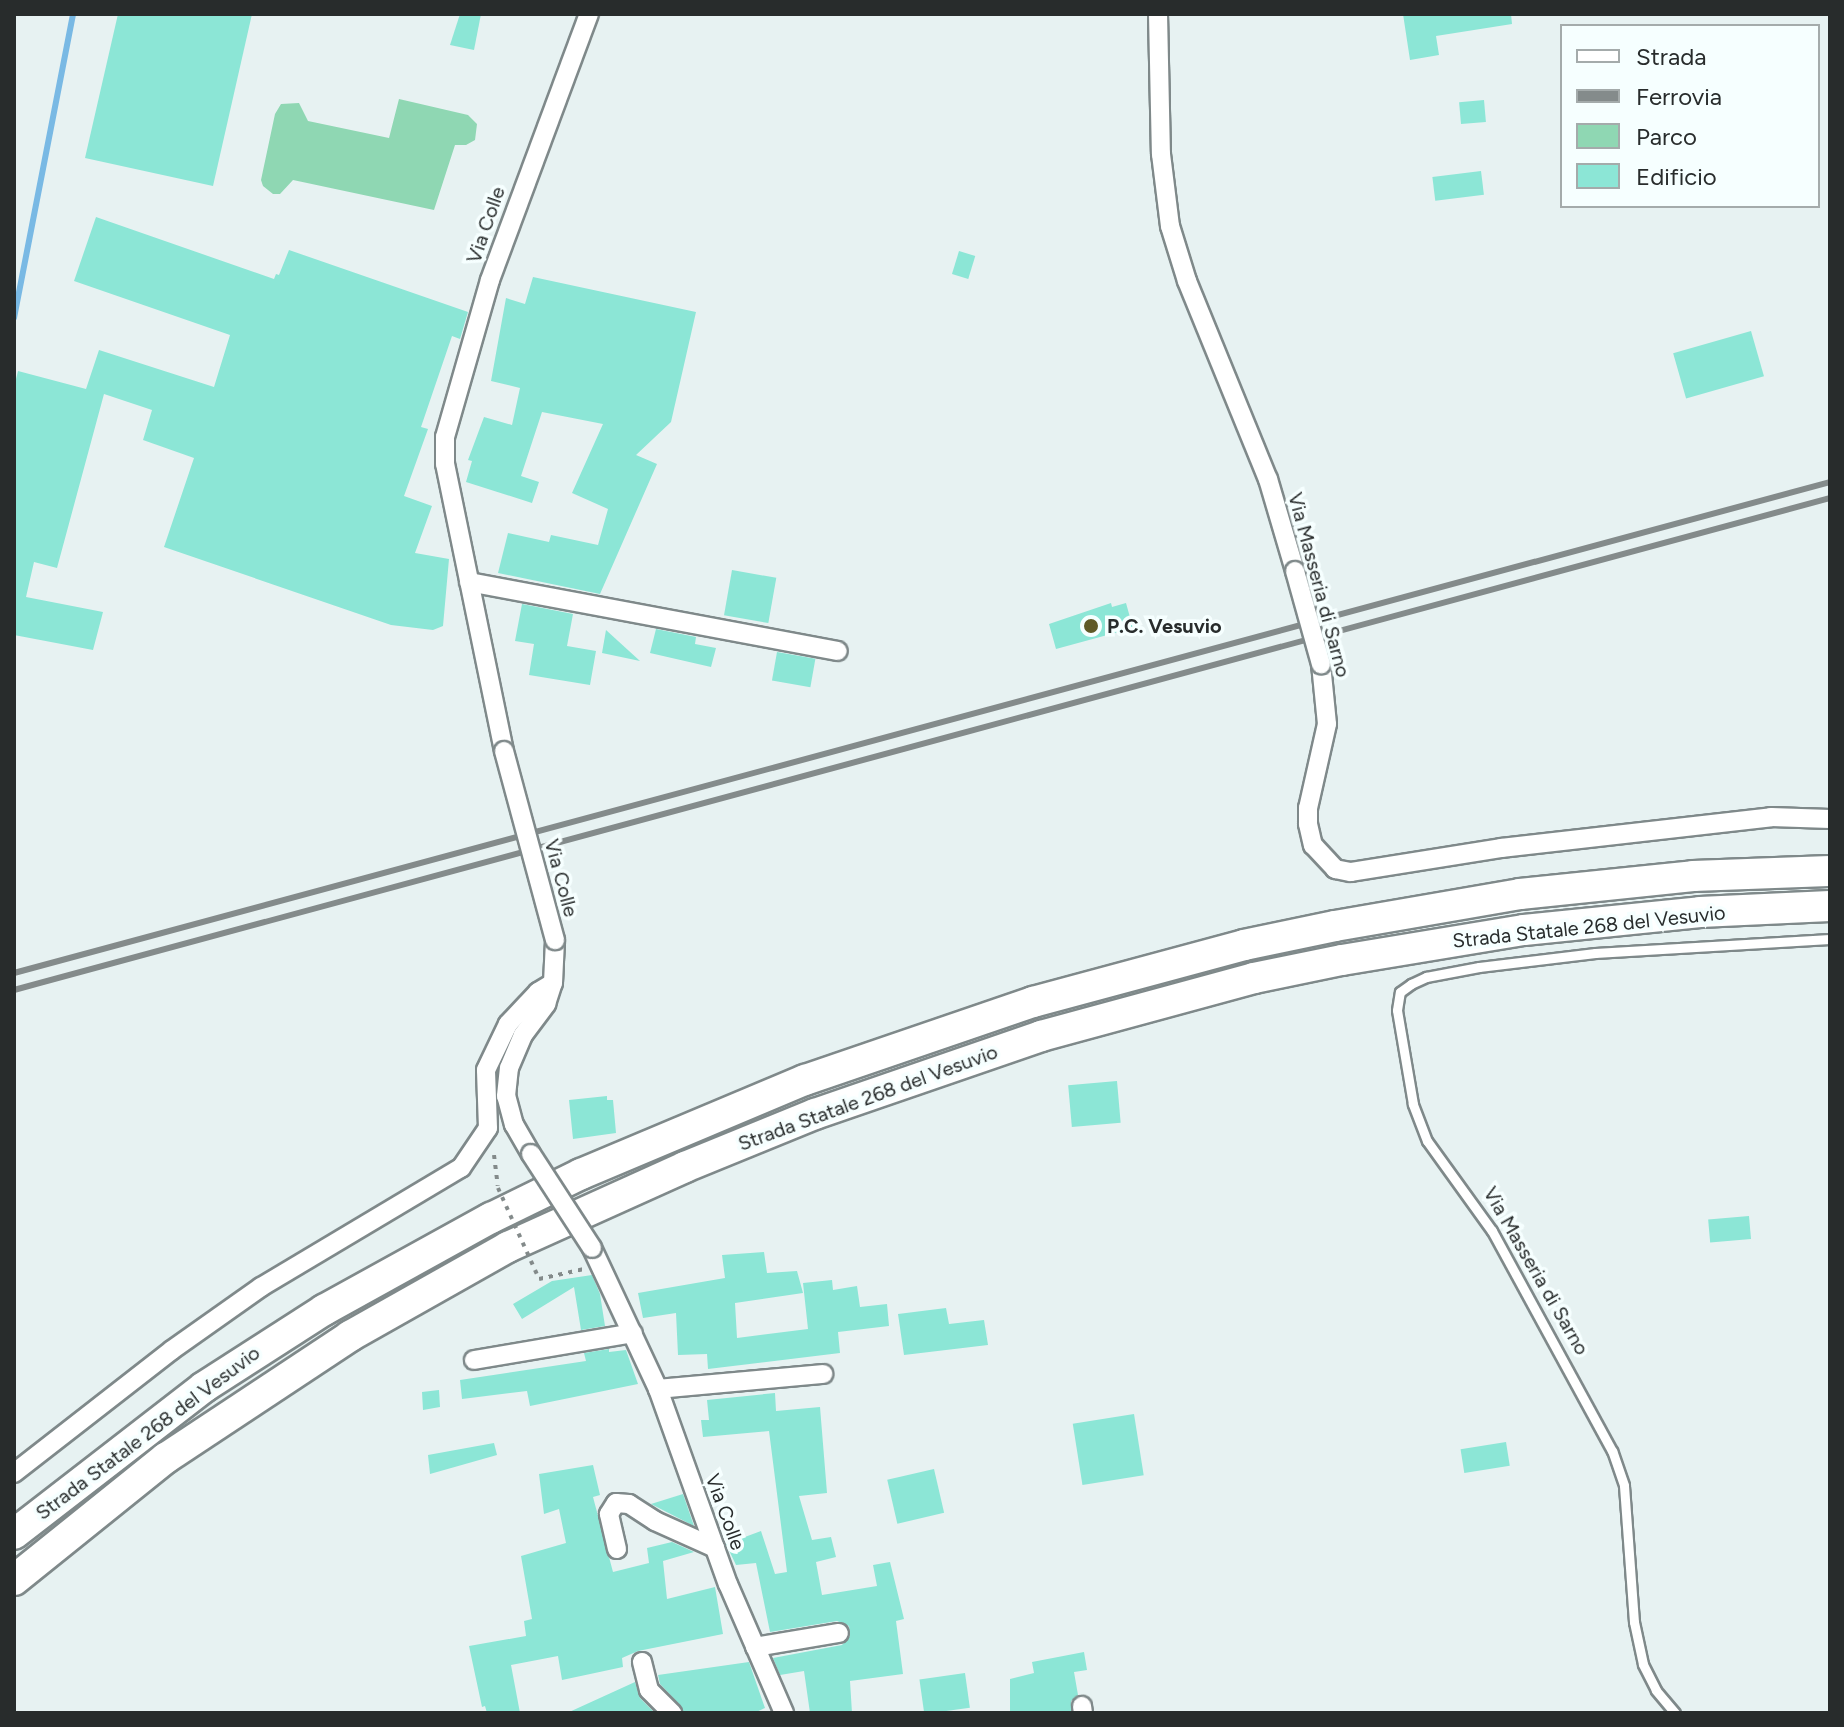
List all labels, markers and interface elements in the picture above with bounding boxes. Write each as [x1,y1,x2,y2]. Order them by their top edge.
legend [1560,24,1820,208]
text: Strada [1636,42,1706,71]
text: Ferrovia [1636,82,1722,111]
text: Parco [1636,122,1697,151]
text: Edificio [1636,162,1717,191]
street label: Via Colle [462,184,510,266]
street label: Via Masseria di Sarno [1283,490,1355,680]
place label: P.C. Vesuvio [1107,614,1222,638]
marker: P.C. Vesuvio [1082,617,1100,635]
street label: Via Colle [539,837,583,919]
street label: Strada Statale 268 del Vesuvio [1451,901,1727,953]
street label: Strada Statale 268 del Vesuvio [735,1040,1001,1156]
street label: Via Masseria di Sarno [1478,1183,1594,1359]
street label: Strada Statale 268 del Vesuvio [31,1341,265,1525]
street label: Via Colle [700,1471,750,1553]

